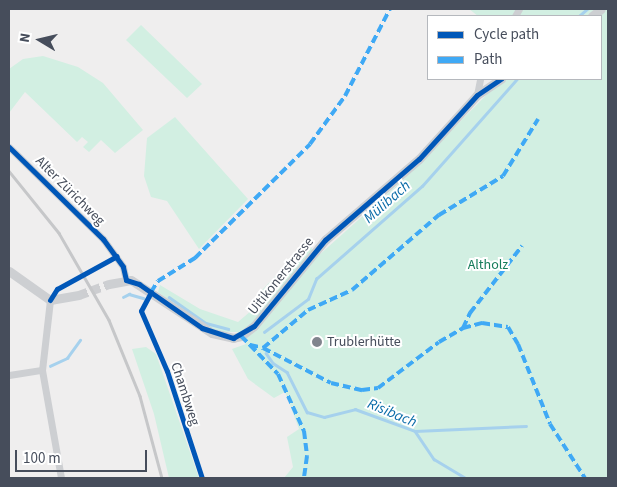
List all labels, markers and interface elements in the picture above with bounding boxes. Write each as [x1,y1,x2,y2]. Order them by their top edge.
north arrow [15,15,65,65]
legend [427,15,602,80]
text: Cycle path [474,24,539,45]
text: N [15,31,36,44]
text: Path [474,49,502,70]
street label: Alter Zürichweg [32,153,108,229]
water label: Mülibach [360,177,414,227]
street label: Uitikonerstrasse [245,234,317,318]
park label: Altholz [468,257,508,273]
place label: Trublerhütte [327,334,401,350]
marker: Trublerhütte [311,336,323,348]
street label: Chambweg [167,360,203,428]
water label: Risibach [365,395,419,431]
scale bar [18,440,150,472]
text: 100 m [23,448,61,469]

